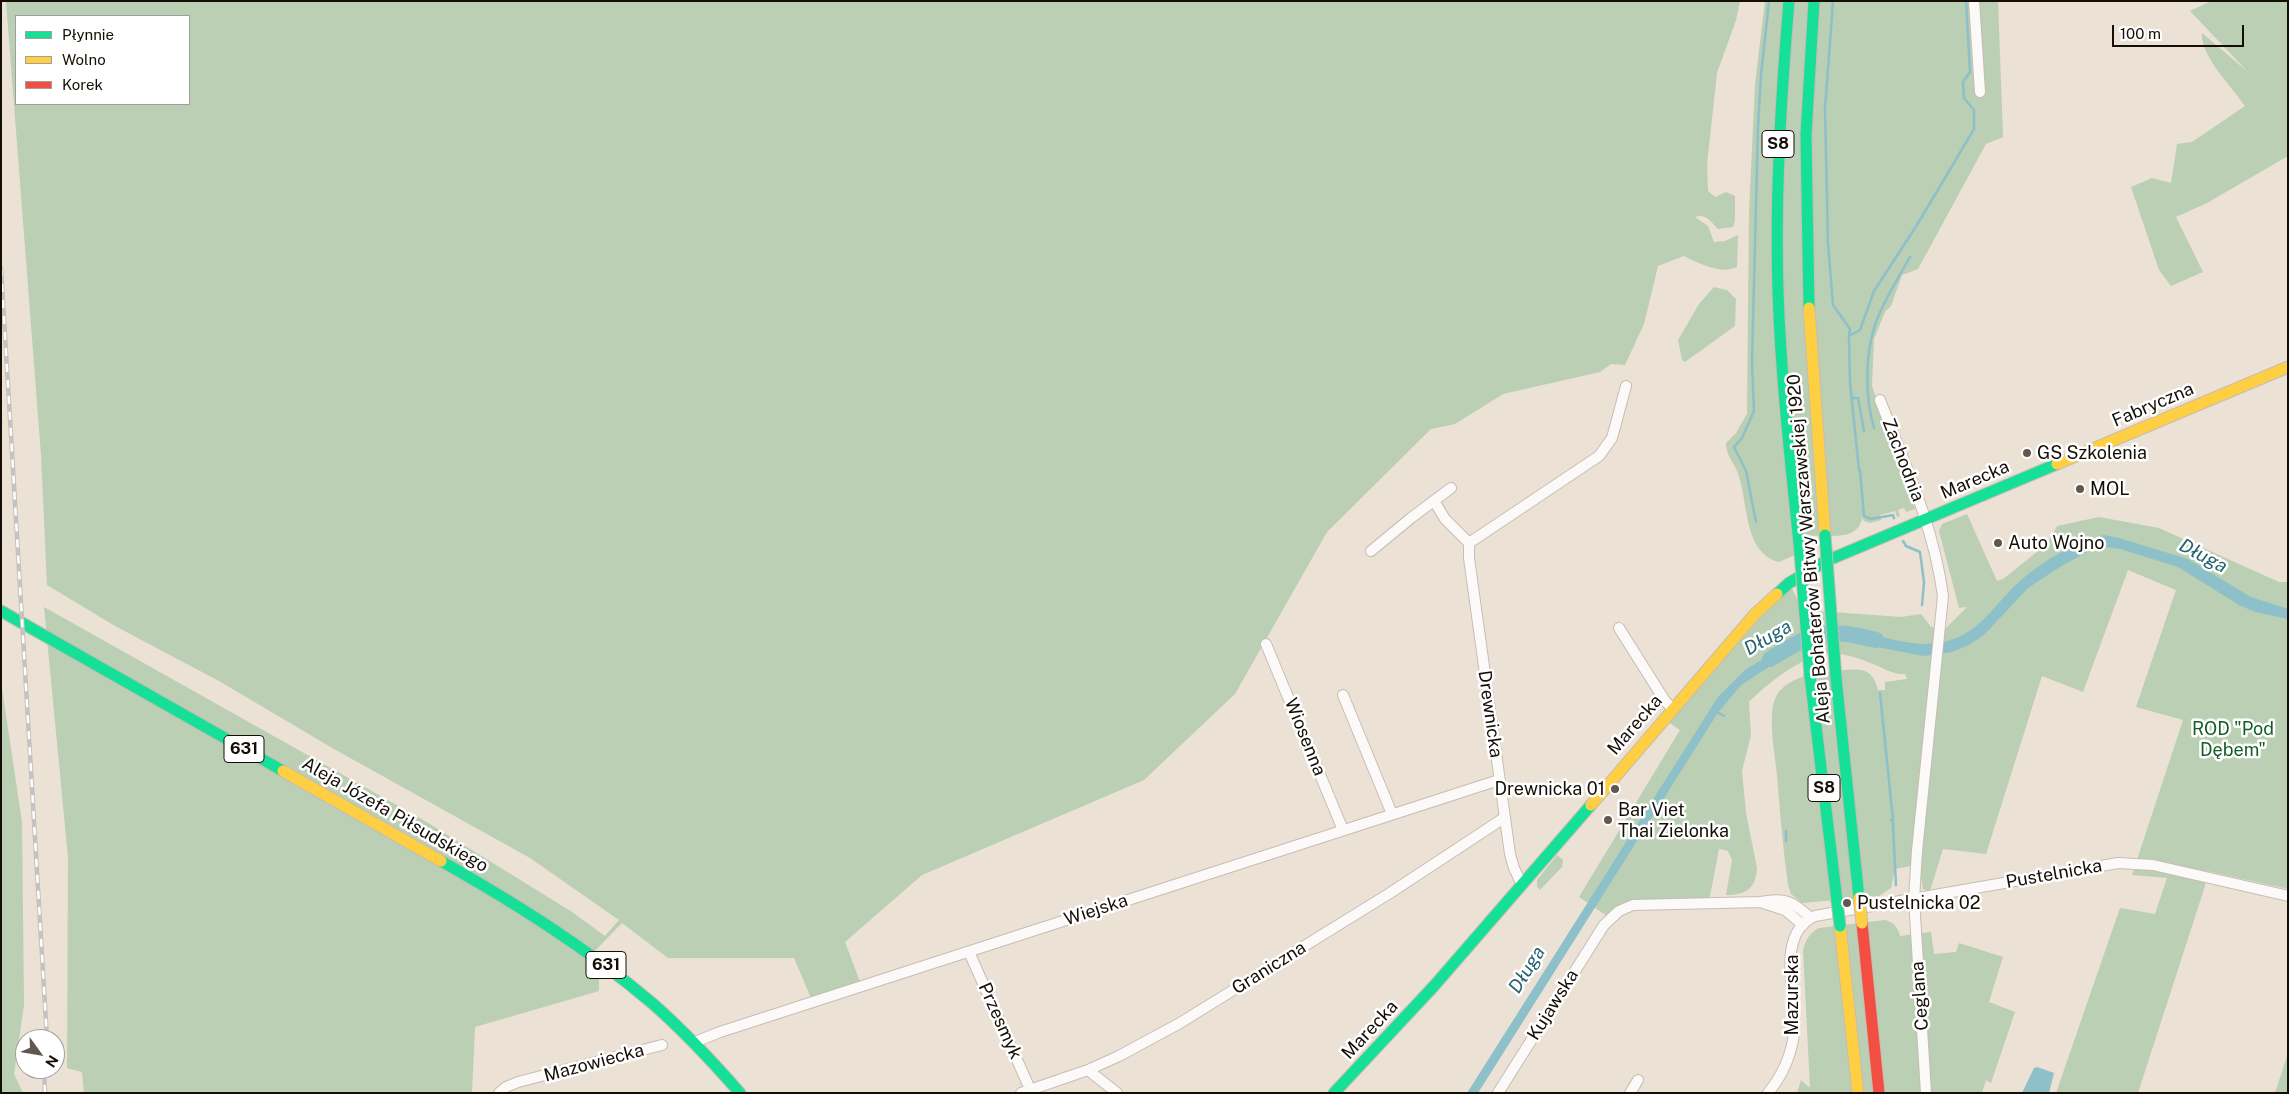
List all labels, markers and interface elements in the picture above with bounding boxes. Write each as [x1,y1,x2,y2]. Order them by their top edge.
legend [15,15,190,105]
scale bar [2114,15,2246,47]
text: 100 m [2120,25,2161,42]
text: Płynnie [62,26,114,43]
text: Wolno [62,51,106,68]
text: Korek [62,76,103,93]
road number: S8 [1762,130,1794,158]
street label: Aleja Bohaterów Bitwy Warszawskiej 1920 [1783,373,1835,725]
street label: Fabryczna [2109,378,2197,432]
street label: Zachodnia [1877,415,1929,505]
place label: GS Szkolenia [2037,442,2147,464]
marker: GS Szkolenia [2021,447,2033,459]
street label: Marecka [1937,456,2013,504]
place label: MOL [2090,478,2130,500]
marker: MOL [2074,483,2086,495]
place label: Auto Wojno [2008,532,2104,554]
water label: Długa [2175,534,2231,578]
marker: Auto Wojno [1992,537,2004,549]
water label: Długa [1740,615,1796,661]
street label: Drewnicka [1473,669,1507,759]
street label: Marecka [1603,691,1667,759]
street label: Wiosenna [1280,695,1330,779]
park label: ROD "Pod Dębem" [2192,718,2274,761]
road number: 631 [224,736,264,762]
street label: Aleja Józefa Piłsudskiego [298,753,492,877]
road number: S8 [1808,774,1840,801]
place label: Drewnicka 01 [1494,778,1605,800]
marker: Drewnicka 01 [1609,783,1621,795]
place label: Bar Viet Thai Zielonka [1618,799,1729,842]
marker: Bar Viet Thai Zielonka [1602,814,1614,826]
street label: Pustelnicka [2004,855,2104,893]
street label: Wiejska [1062,890,1130,930]
place label: Pustelnicka 02 [1857,892,1981,914]
marker: Pustelnicka 02 [1841,897,1853,909]
street label: Graniczna [1228,937,1310,999]
water label: Długa [1504,942,1550,998]
road number: 631 [586,952,626,978]
street label: Mazurska [1781,955,1803,1035]
street label: Ceglana [1907,961,1933,1031]
street label: Kujawska [1523,966,1583,1044]
street label: Przesmyk [974,979,1026,1063]
street label: Marecka [1337,996,1403,1064]
north arrow [15,1029,65,1079]
street label: Mazowiecka [542,1039,646,1087]
text: N [42,1053,62,1070]

